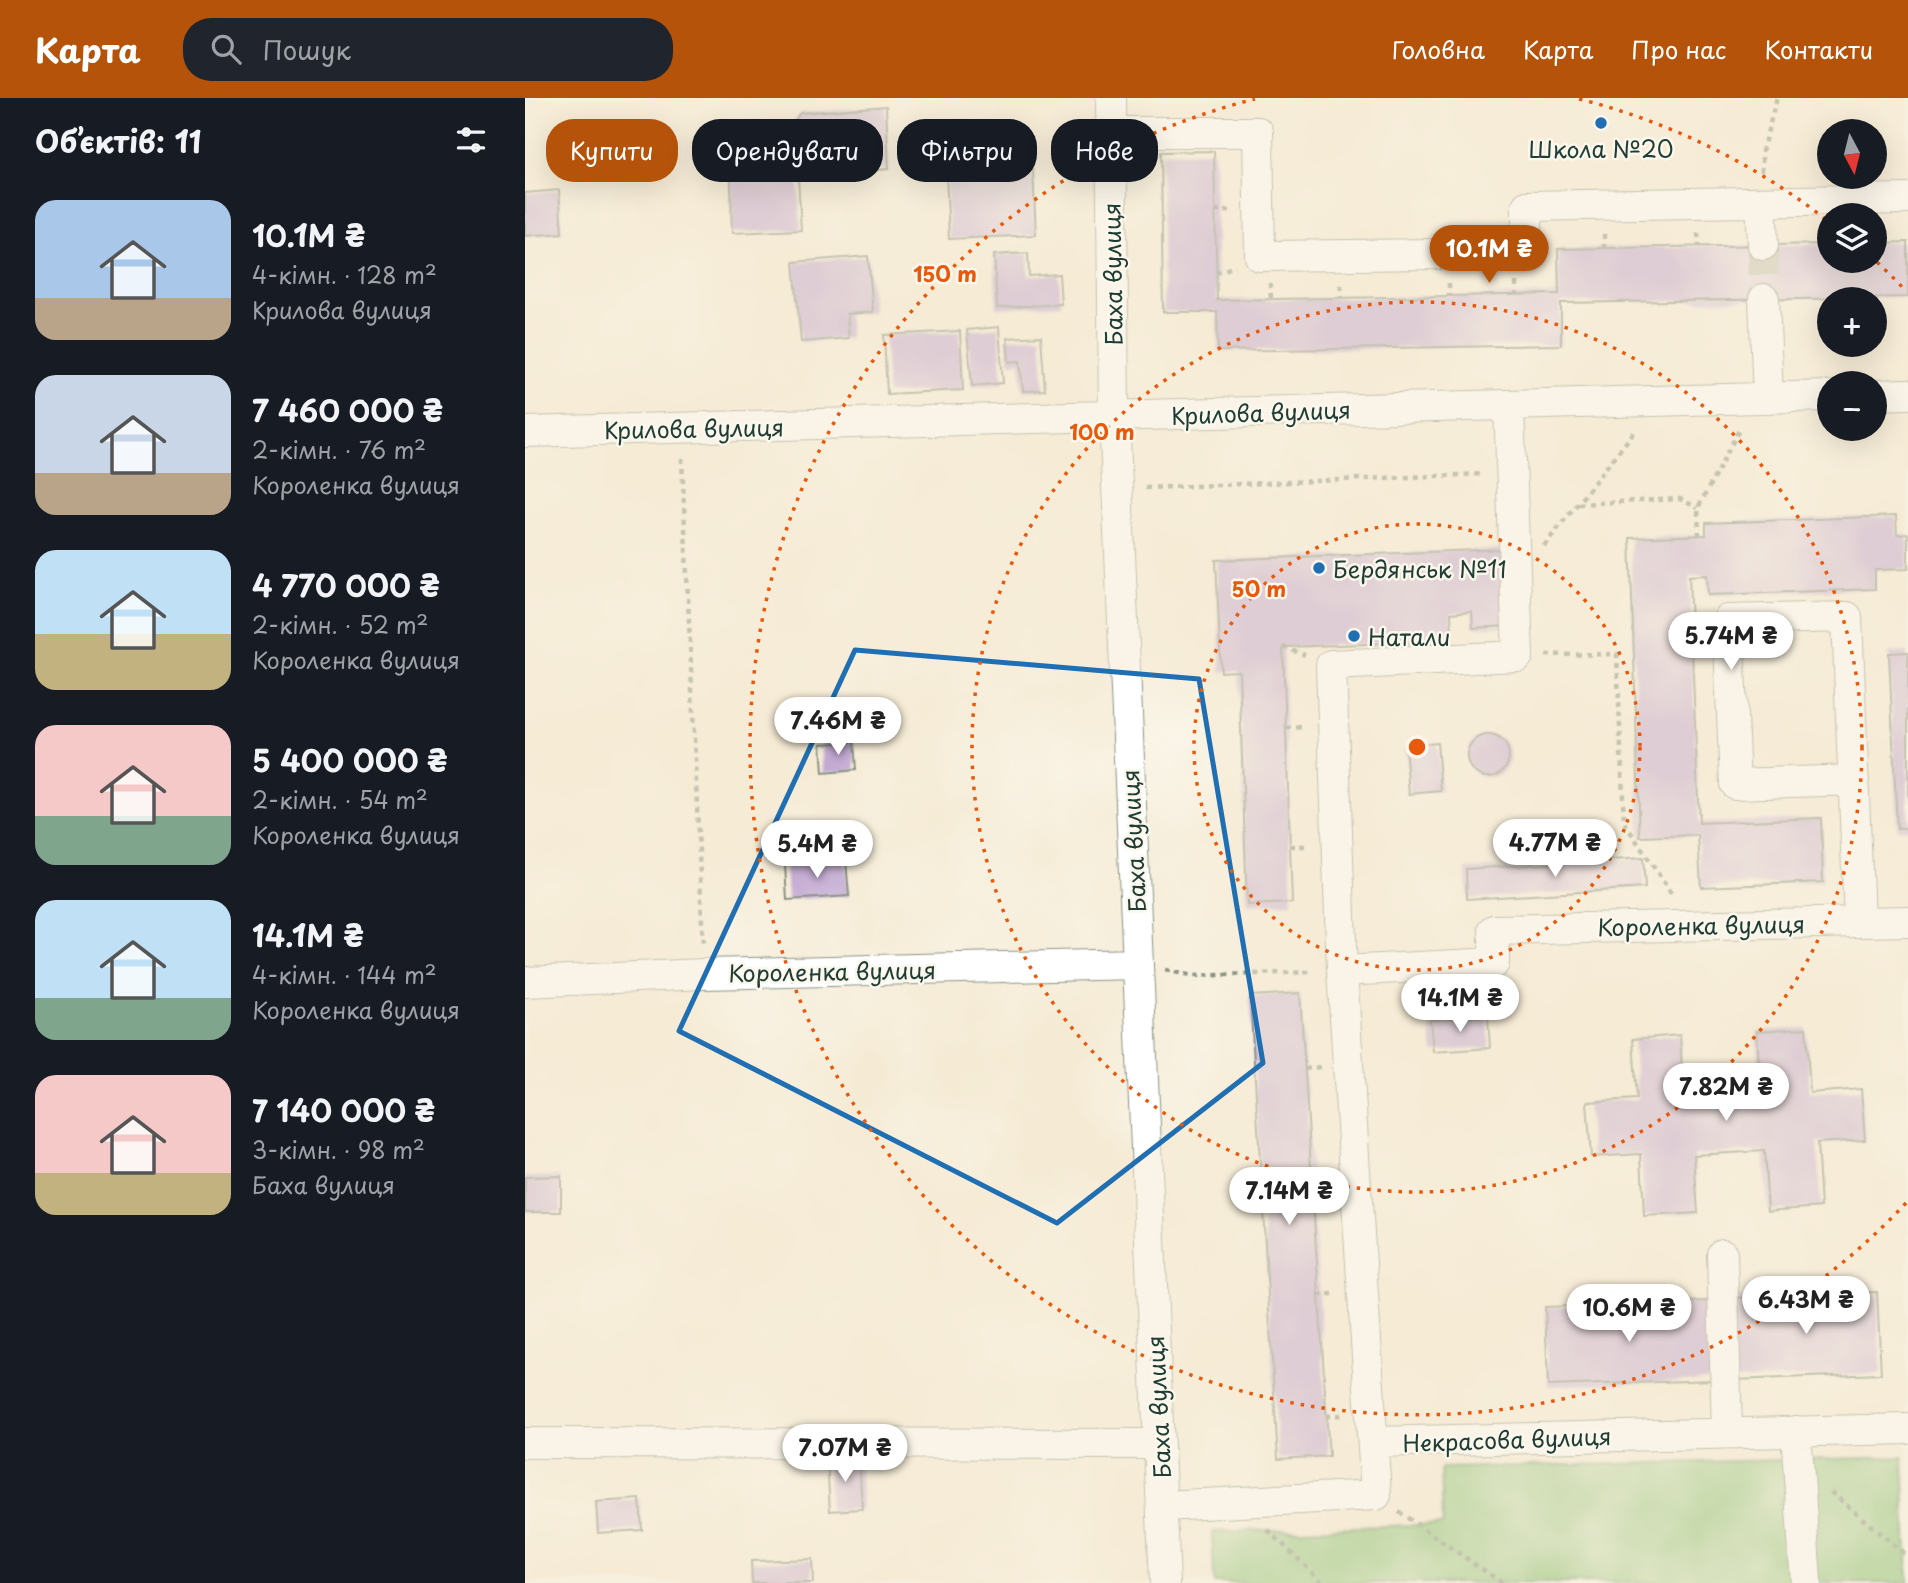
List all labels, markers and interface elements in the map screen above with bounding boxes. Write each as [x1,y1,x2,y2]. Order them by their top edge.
search box [183,18,673,81]
text: Карта [35,24,141,74]
icon: search [207,30,245,68]
text: Пошук [263,30,351,69]
text: Головна [1392,31,1485,67]
text: Карта [1523,31,1593,67]
text: Про нас [1631,31,1726,67]
text: Контакти [1764,31,1873,67]
marker: Школа №20 [1593,115,1609,131]
text: Об’єктів: 11 [35,118,202,163]
chip: Купити [546,119,678,182]
chip: Орендувати [692,119,883,182]
chip: Фільтри [897,119,1037,182]
chip: Нове [1051,119,1158,182]
north arrow [1817,119,1887,189]
map controls [1817,119,1887,441]
icon: filters [452,121,490,159]
place label: Школа №20 [1528,131,1674,166]
street label: Баха вулиця [1093,202,1131,346]
button: layers [1817,203,1887,273]
text: 10.1M ₴ [252,212,365,257]
pin: 10.1M ₴ [1424,226,1554,285]
icon: home [91,228,175,312]
text: 10.1M ₴ [1446,230,1532,265]
text: 4-кімн. · 128 m² [252,257,437,292]
text: 150 m [913,257,977,289]
button: + [1817,287,1887,357]
text: Крилова вулиця [252,292,432,327]
button: − [1817,371,1887,441]
text: 7 460 000 ₴ [252,387,443,432]
street label: Крилова вулиця [1170,391,1352,433]
icon: home [91,403,175,487]
street label: Крилова вулиця [604,409,784,447]
text: 100 m [1069,415,1135,447]
text: 2-кімн. · 76 m² [252,432,426,467]
text: Короленка вулиця [252,467,460,502]
place label: Бердянськ №11 [1333,551,1507,586]
marker: Бердянськ №11 [1311,560,1327,576]
text: 4 770 000 ₴ [252,562,440,607]
text: 50 m [1232,572,1286,604]
icon: home [91,578,175,662]
text: 2-кімн. · 52 m² [252,607,428,642]
pin: 5.74M ₴ [1666,612,1796,672]
text: 5.74M ₴ [1684,617,1778,652]
place label: Натали [1368,619,1451,654]
marker: Натали [1346,628,1362,644]
text: Короленка вулиця [252,642,460,677]
pin: 7.46M ₴ [773,698,903,757]
text: 7.46M ₴ [790,702,886,737]
centre of rings [1405,735,1429,759]
text: 5 400 000 ₴ [252,737,448,782]
icon: home [91,753,175,837]
street label: Баха вулиця [1112,769,1154,913]
text: 2-кімн. · 54 m² [252,782,428,817]
text: Короленка вулиця [252,817,460,852]
pin: 5.4M ₴ [760,820,874,880]
pin: 4.77M ₴ [1490,820,1620,879]
text: 4.77M ₴ [1509,824,1601,859]
text: 5.4M ₴ [777,825,857,860]
street label: Короленка вулиця [1597,906,1805,944]
text: 14.1M ₴ [252,912,364,957]
icon: home [91,928,175,1012]
street label: Короленка вулиця [728,952,936,990]
text: 4-кімн. · 144 m² [252,957,437,992]
pin: 14.1M ₴ [1395,974,1525,1034]
text: 14.1M ₴ [1417,979,1503,1014]
text: Короленка вулиця [252,992,460,1027]
pin: 7.82M ₴ [1661,1063,1791,1123]
text: 7.82M ₴ [1679,1068,1773,1103]
text: 7 140 000 ₴ [252,1087,435,1132]
icon: home [91,1103,175,1187]
text: 3-кімн. · 98 m² [252,1132,425,1167]
text: Баха вулиця [252,1167,395,1202]
pin: 7.14M ₴ [1224,1168,1354,1227]
text: 7.14M ₴ [1245,1172,1333,1207]
pin: 6.43M ₴ [1741,1276,1871,1336]
text: 6.43M ₴ [1758,1281,1854,1316]
pin: 10.6M ₴ [1564,1284,1694,1344]
text: 10.6M ₴ [1583,1289,1675,1324]
street label: Баха вулиця [1137,1335,1179,1479]
street label: Некрасова вулиця [1402,1418,1612,1460]
pin: 7.07M ₴ [780,1424,910,1484]
text: 7.07M ₴ [798,1429,892,1464]

